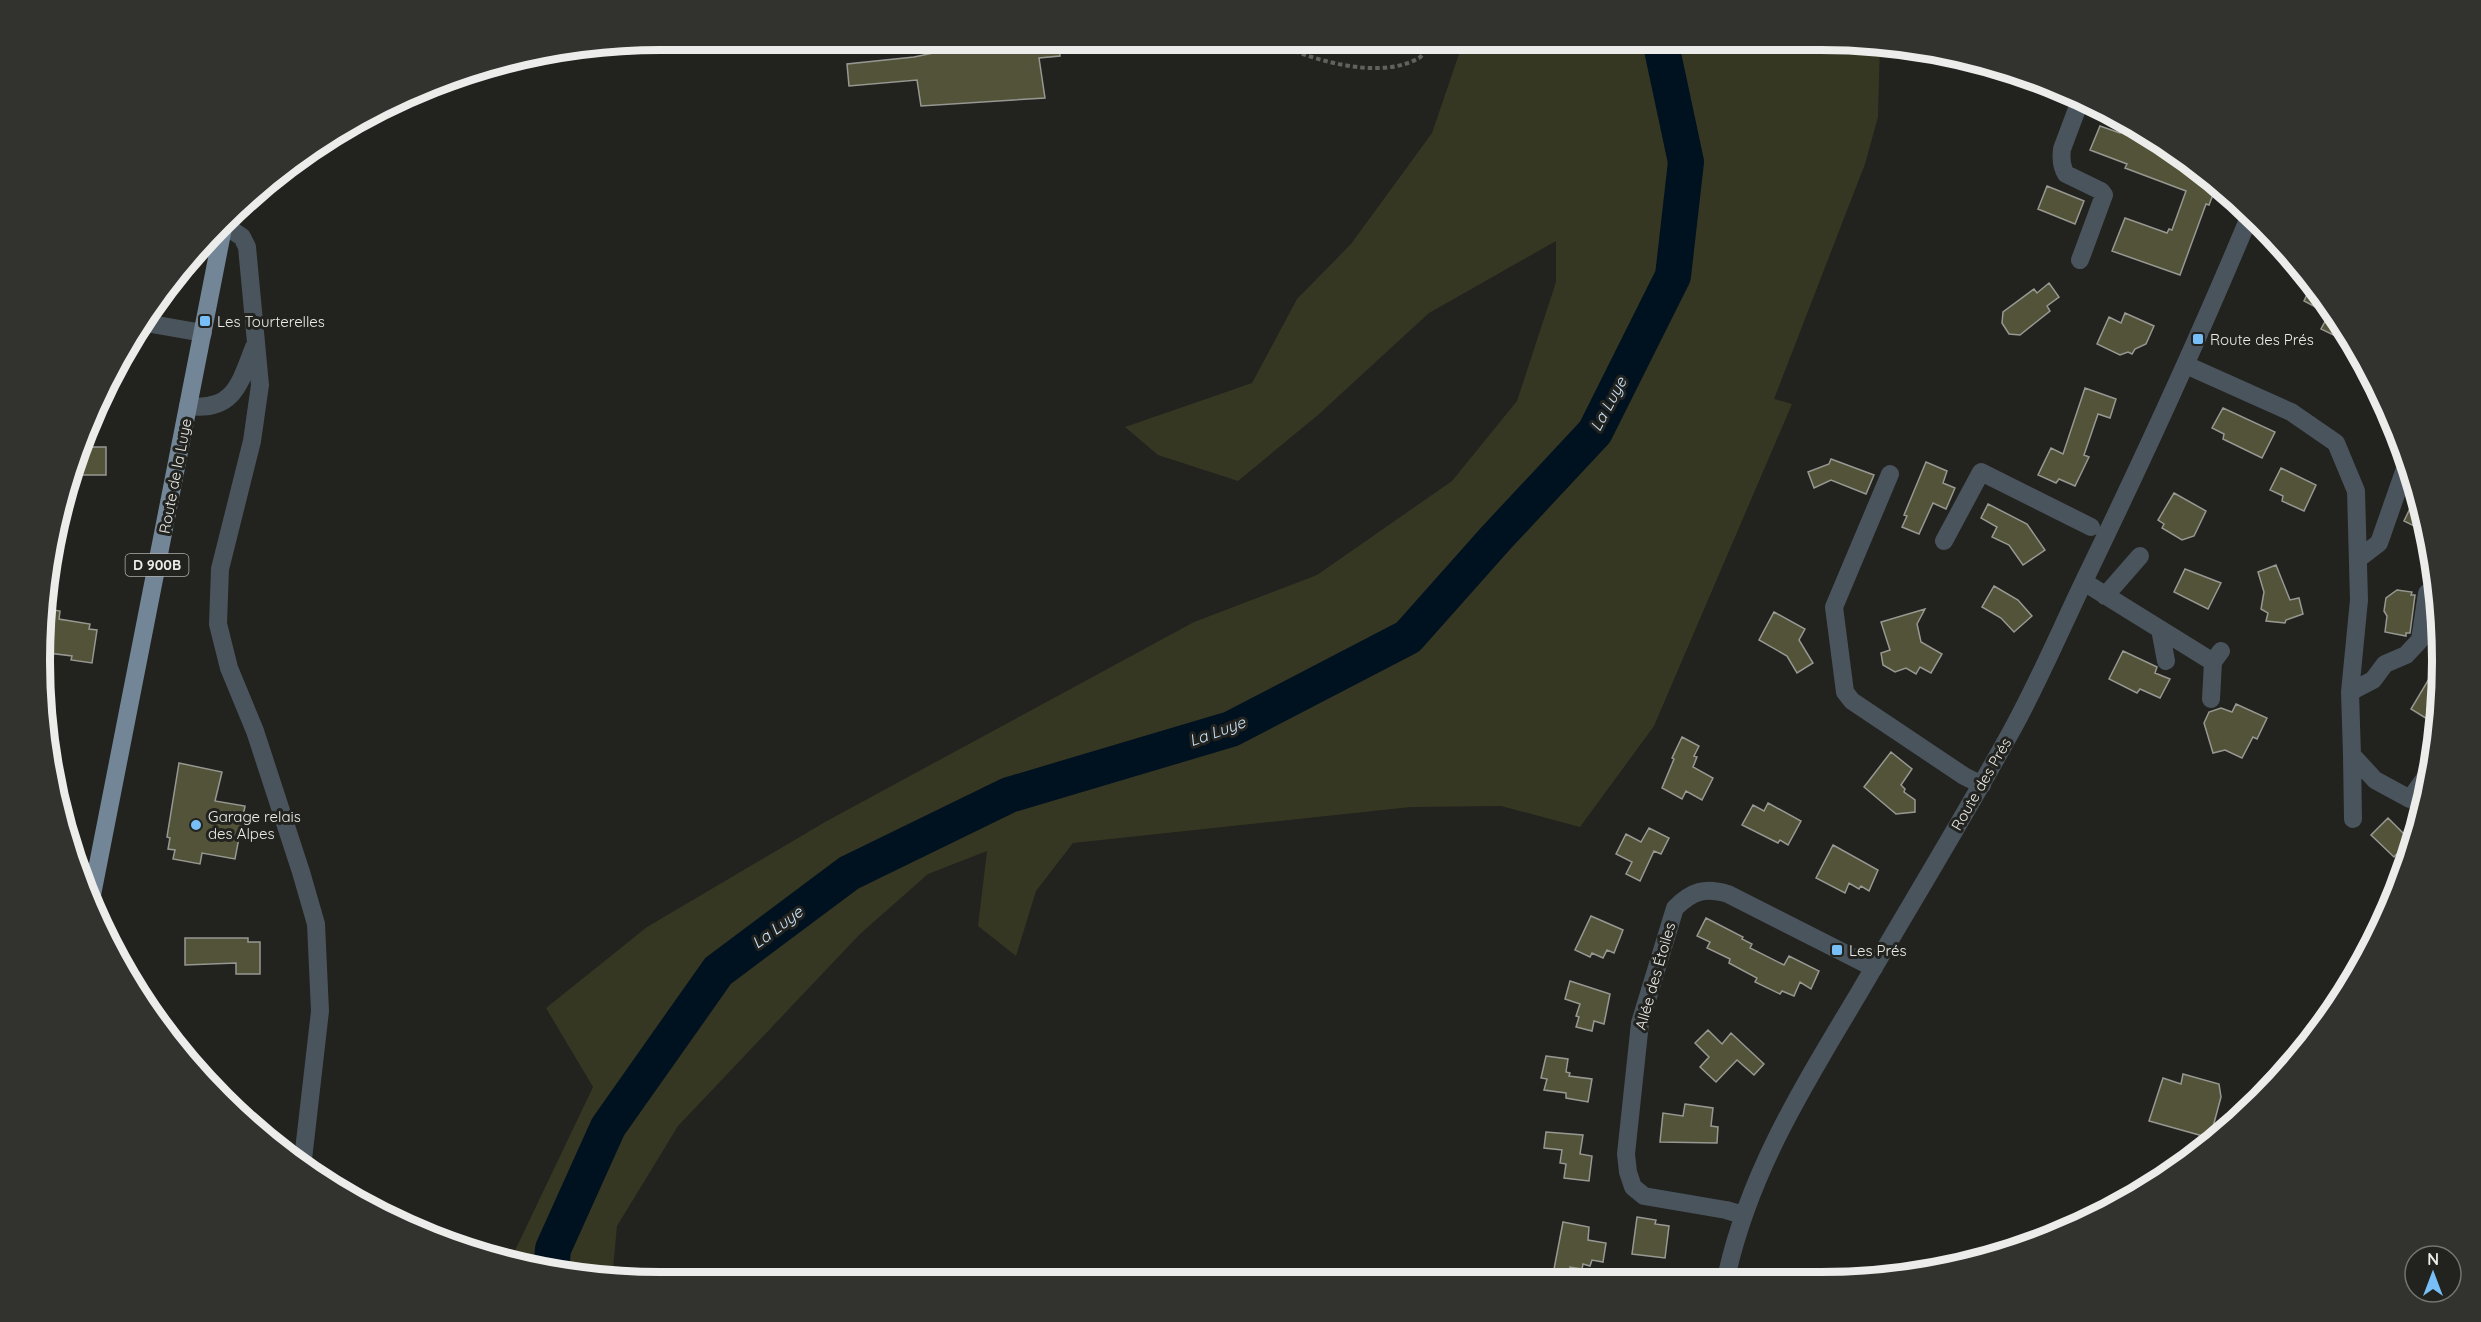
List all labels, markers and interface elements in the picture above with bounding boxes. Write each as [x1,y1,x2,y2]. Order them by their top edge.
place label: Les Tourterelles [217,312,325,331]
marker: Les Tourterelles [198,314,212,328]
place label: Route des Prés [2210,330,2314,349]
marker: Route des Prés [2191,332,2205,346]
water label: La Luye [1585,373,1631,434]
street label: Route de la Luye [155,417,195,535]
road number: D 900B [126,554,188,576]
water label: La Luye [1186,711,1249,750]
street label: Route des Prés [1947,734,2015,834]
place label: Garage relais des Alpes [208,807,301,843]
marker: Garage relais des Alpes [189,818,203,832]
water label: La Luye [748,901,807,953]
street label: Allée des Étoiles [1631,920,1679,1032]
place label: Les Prés [1849,941,1906,960]
marker: Les Prés [1830,943,1844,957]
north arrow [2403,1244,2463,1304]
text: N [2427,1249,2439,1269]

